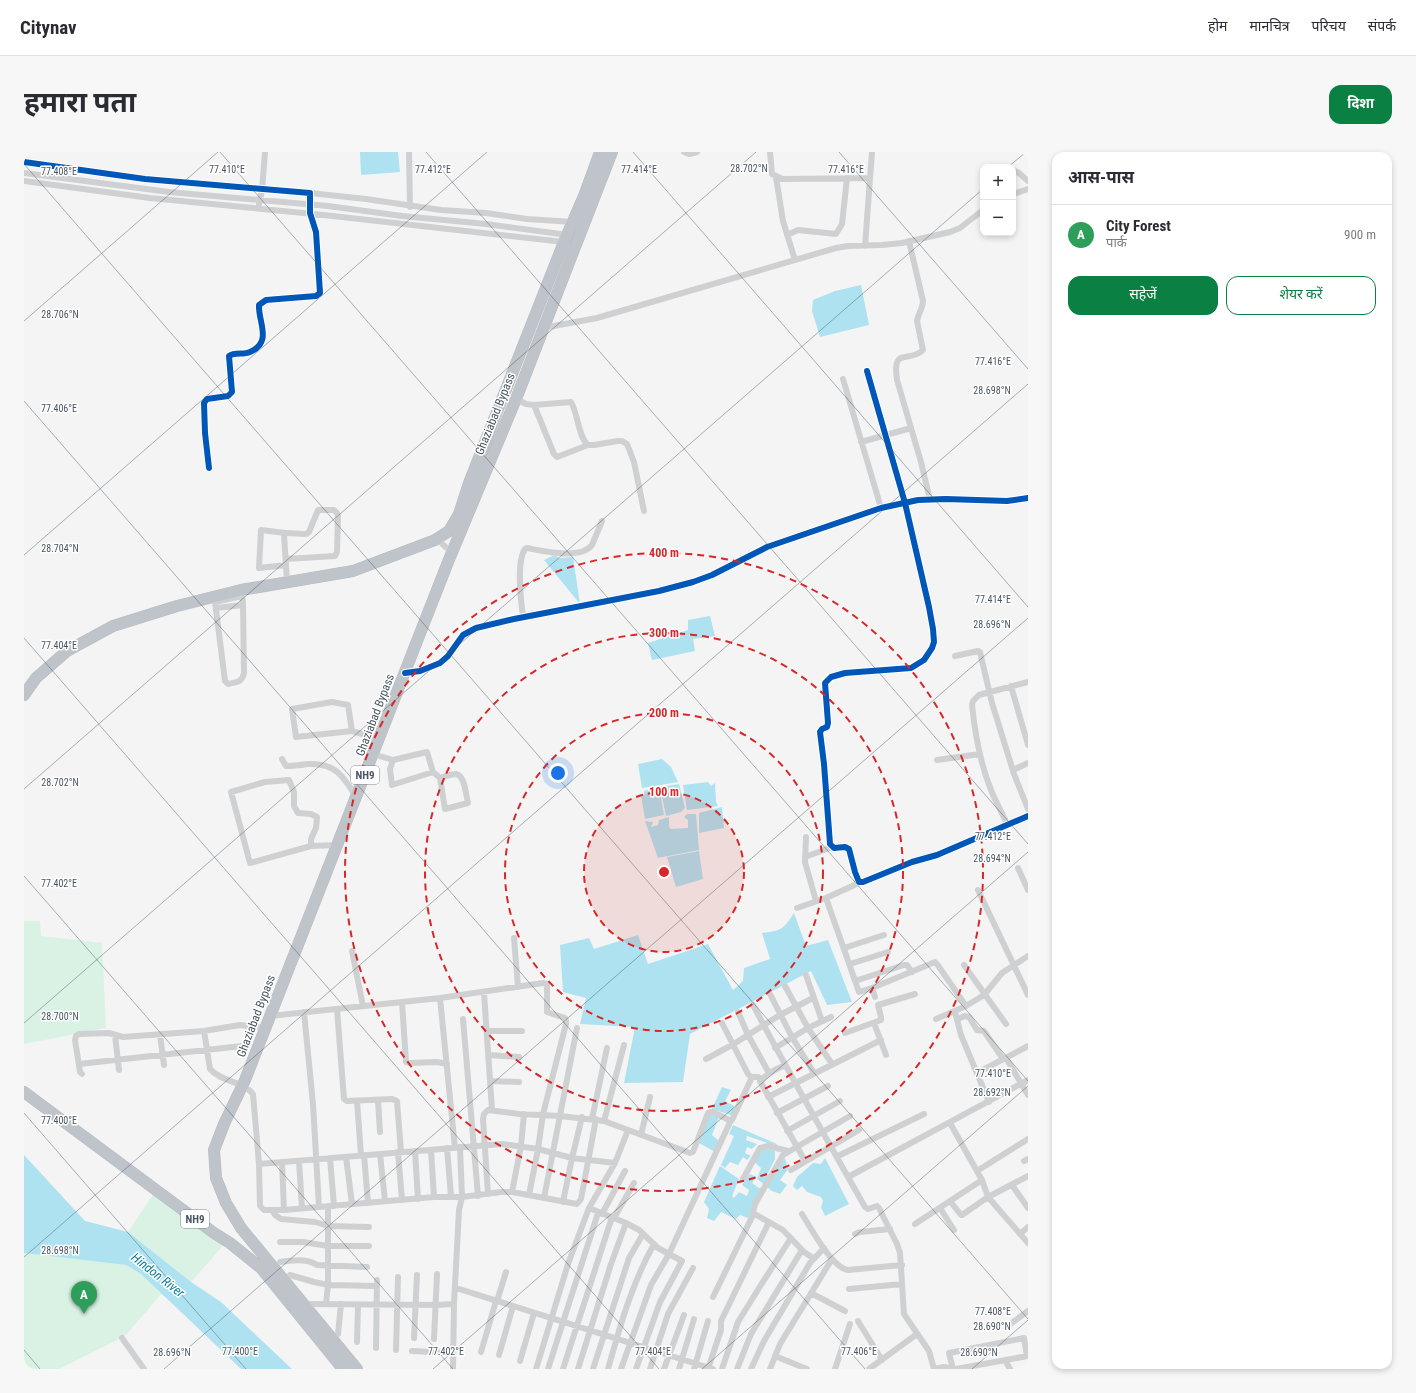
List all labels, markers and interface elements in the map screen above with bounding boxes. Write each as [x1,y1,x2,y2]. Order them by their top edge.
text: Citynav [20,16,77,39]
text: होम [1208,18,1227,34]
text: मानचित्र [1249,18,1290,34]
text: परिचय [1312,18,1346,34]
text: संपर्क [1368,18,1396,34]
button: दिशा [1329,85,1392,124]
text: हमारा पता [24,86,136,119]
text: 28.702°N [730,163,768,174]
text: 77.410°E [209,164,245,175]
text: 77.412°E [415,164,451,175]
text: 77.414°E [621,164,657,175]
text: 77.416°E [828,164,864,175]
map controls [980,164,1016,236]
button: + [980,164,1016,200]
text: 77.408°E [41,166,77,177]
text: आस-पास [1068,167,1134,187]
button: − [980,200,1016,236]
text: City Forest [1106,217,1171,235]
text: A [1077,227,1085,242]
text: 900 m [1344,227,1376,242]
text: पार्क [1106,235,1127,250]
button: सहेजें [1068,276,1218,315]
button: शेयर करें [1226,276,1376,315]
text: 28.706°N [41,309,79,320]
text: 77.416°E [975,356,1011,367]
street label: Ghaziabad Bypass [472,371,518,457]
text: 28.698°N [973,385,1011,396]
text: 77.406°E [41,403,77,414]
text: 28.704°N [41,543,79,554]
text: 400 m [649,546,679,560]
text: 77.414°E [975,594,1011,605]
text: 28.696°N [973,619,1011,630]
text: 300 m [649,626,679,640]
text: 77.404°E [41,640,77,651]
street label: Ghaziabad Bypass [353,672,397,758]
text: 200 m [649,706,679,720]
your location [548,763,568,783]
road number: NH9 [351,766,379,784]
text: 28.702°N [41,777,79,788]
text: 100 m [649,785,679,799]
text: 77.412°E [975,831,1011,842]
text: 28.694°N [973,853,1011,864]
centre of rings [657,865,671,879]
text: 77.402°E [41,878,77,889]
street label: Ghaziabad Bypass [234,973,278,1059]
text: 28.700°N [41,1011,79,1022]
text: 77.410°E [975,1068,1011,1079]
text: 28.692°N [973,1087,1011,1098]
text: 77.400°E [41,1115,77,1126]
road number: NH9 [181,1210,209,1228]
text: 28.698°N [41,1245,79,1256]
water label: Hindon River [129,1250,188,1301]
pin: A [71,1281,97,1314]
text: 77.408°E [975,1306,1011,1317]
text: 28.690°N [973,1321,1011,1332]
text: 77.400°E [222,1346,258,1357]
text: 77.402°E [428,1346,464,1357]
text: 77.404°E [635,1346,671,1357]
text: 77.406°E [841,1346,877,1357]
text: 28.696°N [153,1347,191,1358]
text: 28.690°N [960,1347,998,1358]

